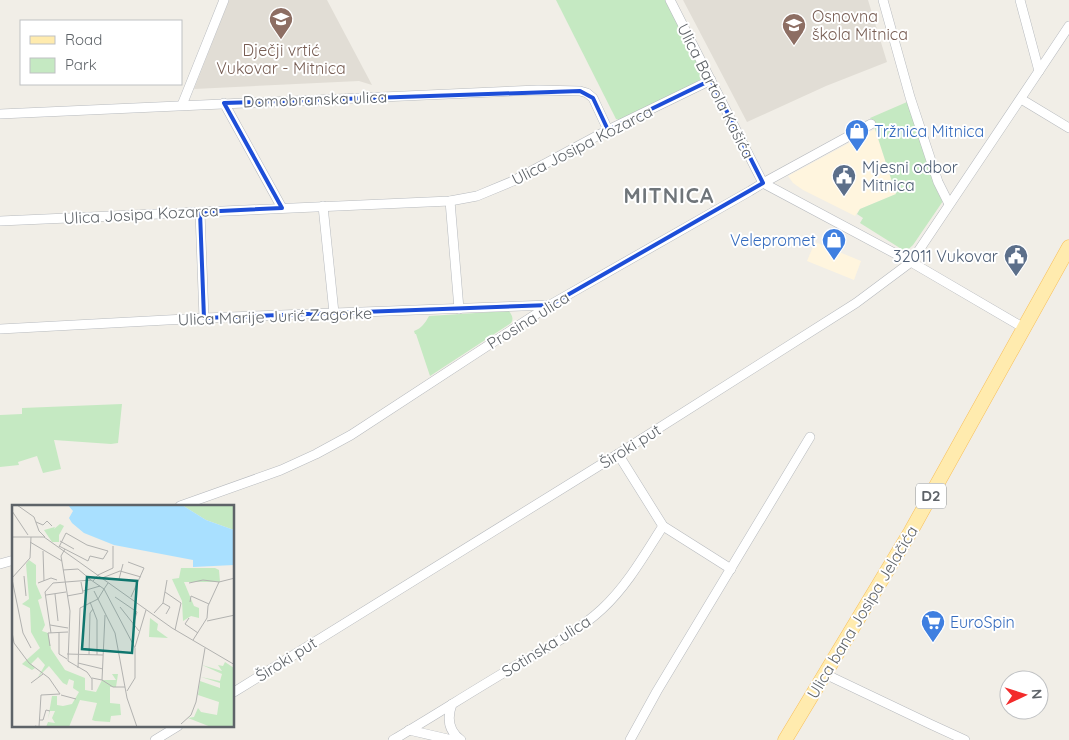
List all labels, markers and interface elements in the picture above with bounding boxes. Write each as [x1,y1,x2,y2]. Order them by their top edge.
school or university icon: Dječji vrtić Vukovar - Mitnica [268,6,294,40]
place label: Osnovna škola Mitnica [812,6,908,44]
school or university icon: Osnovna škola Mitnica [781,12,807,46]
legend [20,20,182,85]
street label: Ulica Bartola Kašića [673,20,759,162]
text: Road [65,30,102,49]
place label: Dječji vrtić Vukovar - Mitnica [216,40,346,78]
text: Park [65,55,97,74]
street label: Domobranska ulica [242,86,388,112]
street label: Ulica Josipa Kozarca [508,101,656,189]
shop icon: Tržnica Mitnica [844,118,870,152]
place label: Tržnica Mitnica [874,121,984,141]
place label: Mjesni odbor Mitnica [862,157,958,195]
public building icon: Mjesni odbor Mitnica [831,163,857,197]
district label: MITNICA [624,182,714,208]
street label: Ulica Josipa Kozarca [63,200,219,228]
shop icon: Velepromet [821,227,847,261]
place label: Velepromet [730,230,816,250]
public building icon: 32011 Vukovar [1003,243,1029,277]
place label: 32011 Vukovar [893,246,998,266]
street label: Prosina ulica [483,287,573,353]
street label: Ulica Marije Jurić Zagorke [178,303,372,329]
street label: Široki put [596,419,664,473]
road number: D2 [916,484,946,508]
inset map [12,505,235,728]
street label: Ulica bana Josipa Jelačića [802,522,922,702]
supermarket icon: EuroSpin [920,609,946,643]
street label: Sotinska ulica [498,611,594,681]
place label: EuroSpin [950,612,1015,632]
street label: Široki put [252,632,320,686]
north arrow [999,670,1049,720]
text: N [1028,688,1046,700]

